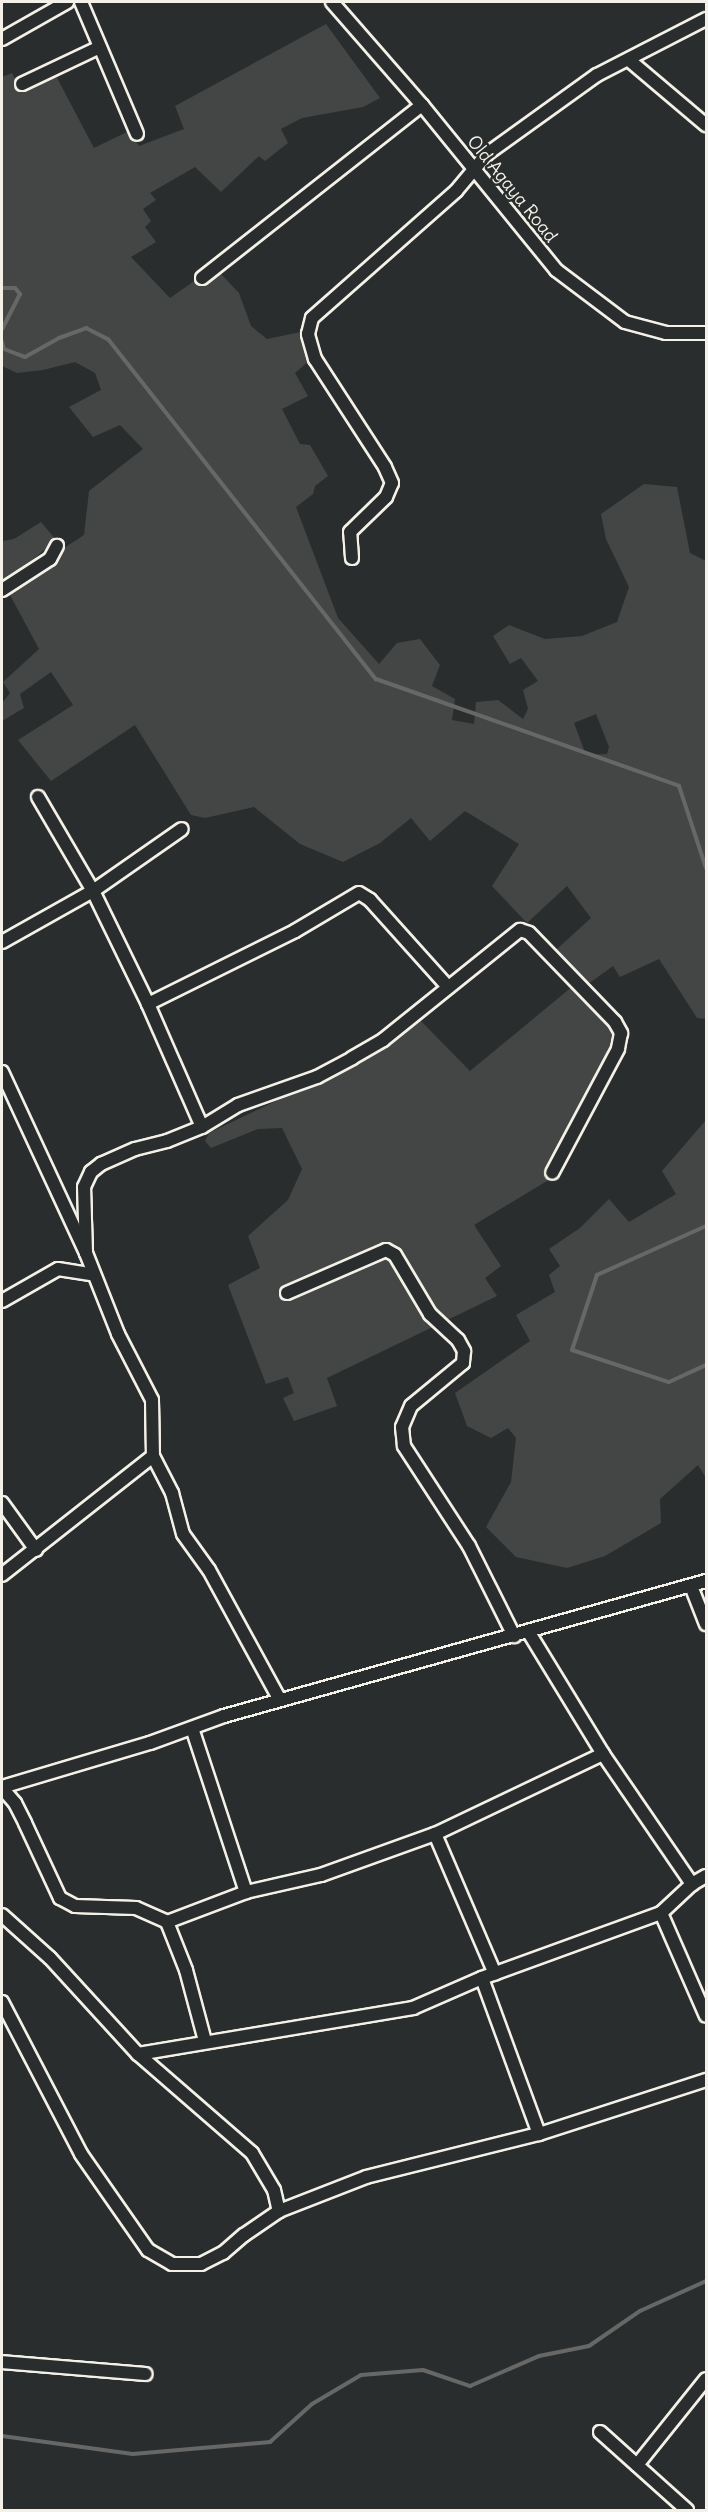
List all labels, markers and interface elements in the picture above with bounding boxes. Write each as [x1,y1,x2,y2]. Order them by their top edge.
street label: Old Agaya Road [462,131,562,247]

